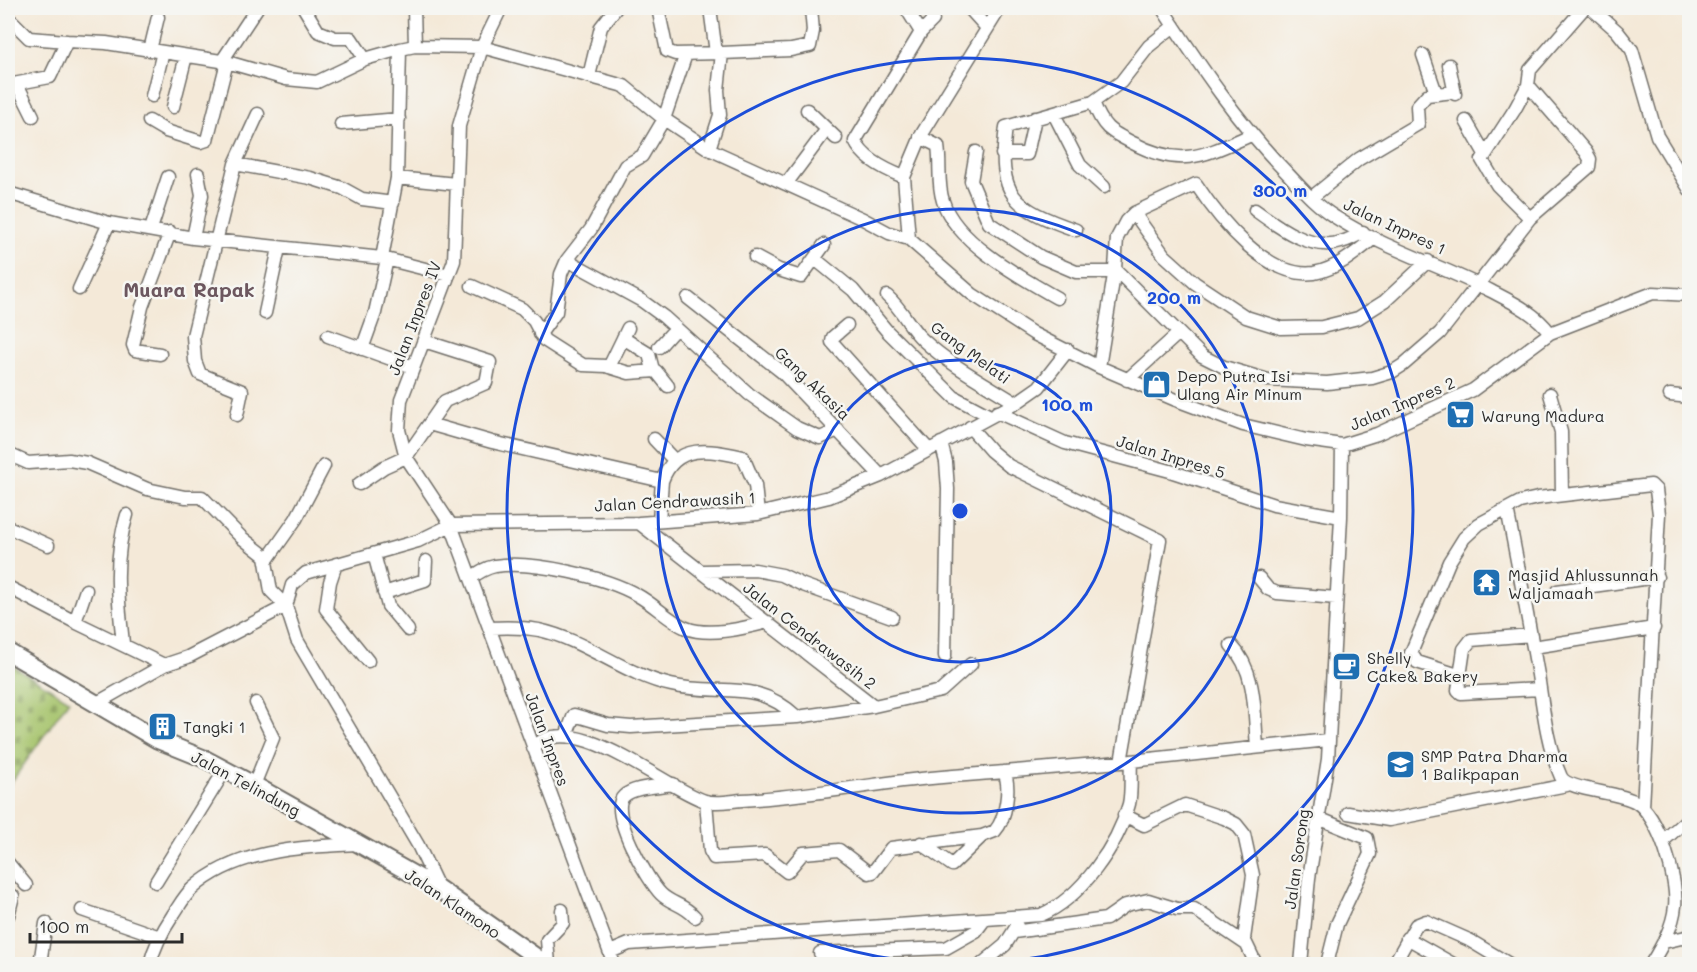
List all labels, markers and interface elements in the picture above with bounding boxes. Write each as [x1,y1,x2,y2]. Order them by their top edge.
text: 300 m [1253,178,1307,202]
street label: Jalan Inpres 1 [1341,193,1449,259]
street label: Jalan Inpres IV [383,258,445,378]
district label: Muara Rapak [123,276,255,302]
text: 200 m [1147,285,1201,309]
street label: Gang Melati [927,316,1015,388]
street label: Gang Akasia [771,342,855,424]
place label: Depo Putra Isi Ulang Air Minum [1177,365,1302,404]
shop icon: Depo Putra Isi Ulang Air Minum [1140,368,1172,400]
street label: Jalan Inpres 2 [1346,371,1458,435]
text: 100 m [1041,392,1093,416]
supermarket icon: Warung Madura [1444,399,1476,431]
place label: Warung Madura [1481,405,1605,426]
street label: Jalan Inpres 5 [1114,429,1228,483]
street label: Jalan Cendrawasih 1 [594,486,756,516]
centre of rings [950,501,970,521]
place label: Masjid Ahlussunnah Waljamaah [1508,564,1658,603]
temple icon: Masjid Ahlussunnah Waljamaah [1471,567,1503,599]
street label: Jalan Cendrawasih 2 [739,576,881,694]
place label: Shelly Cake& Bakery [1367,647,1478,686]
cafe icon: Shelly Cake& Bakery [1330,650,1362,682]
street label: Jalan Inpres [521,689,575,789]
building icon: Tangki 1 [146,710,178,742]
place label: Tangki 1 [183,716,246,737]
street label: Jalan Telindung [188,745,304,821]
place label: SMP Patra Dharma 1 Balikpapan [1421,745,1568,784]
school or university icon: SMP Patra Dharma 1 Balikpapan [1384,748,1416,780]
street label: Jalan Sorong [1279,808,1313,910]
street label: Jalan Klamono [401,863,505,943]
scale bar [30,906,182,944]
text: 100 m [39,914,89,938]

